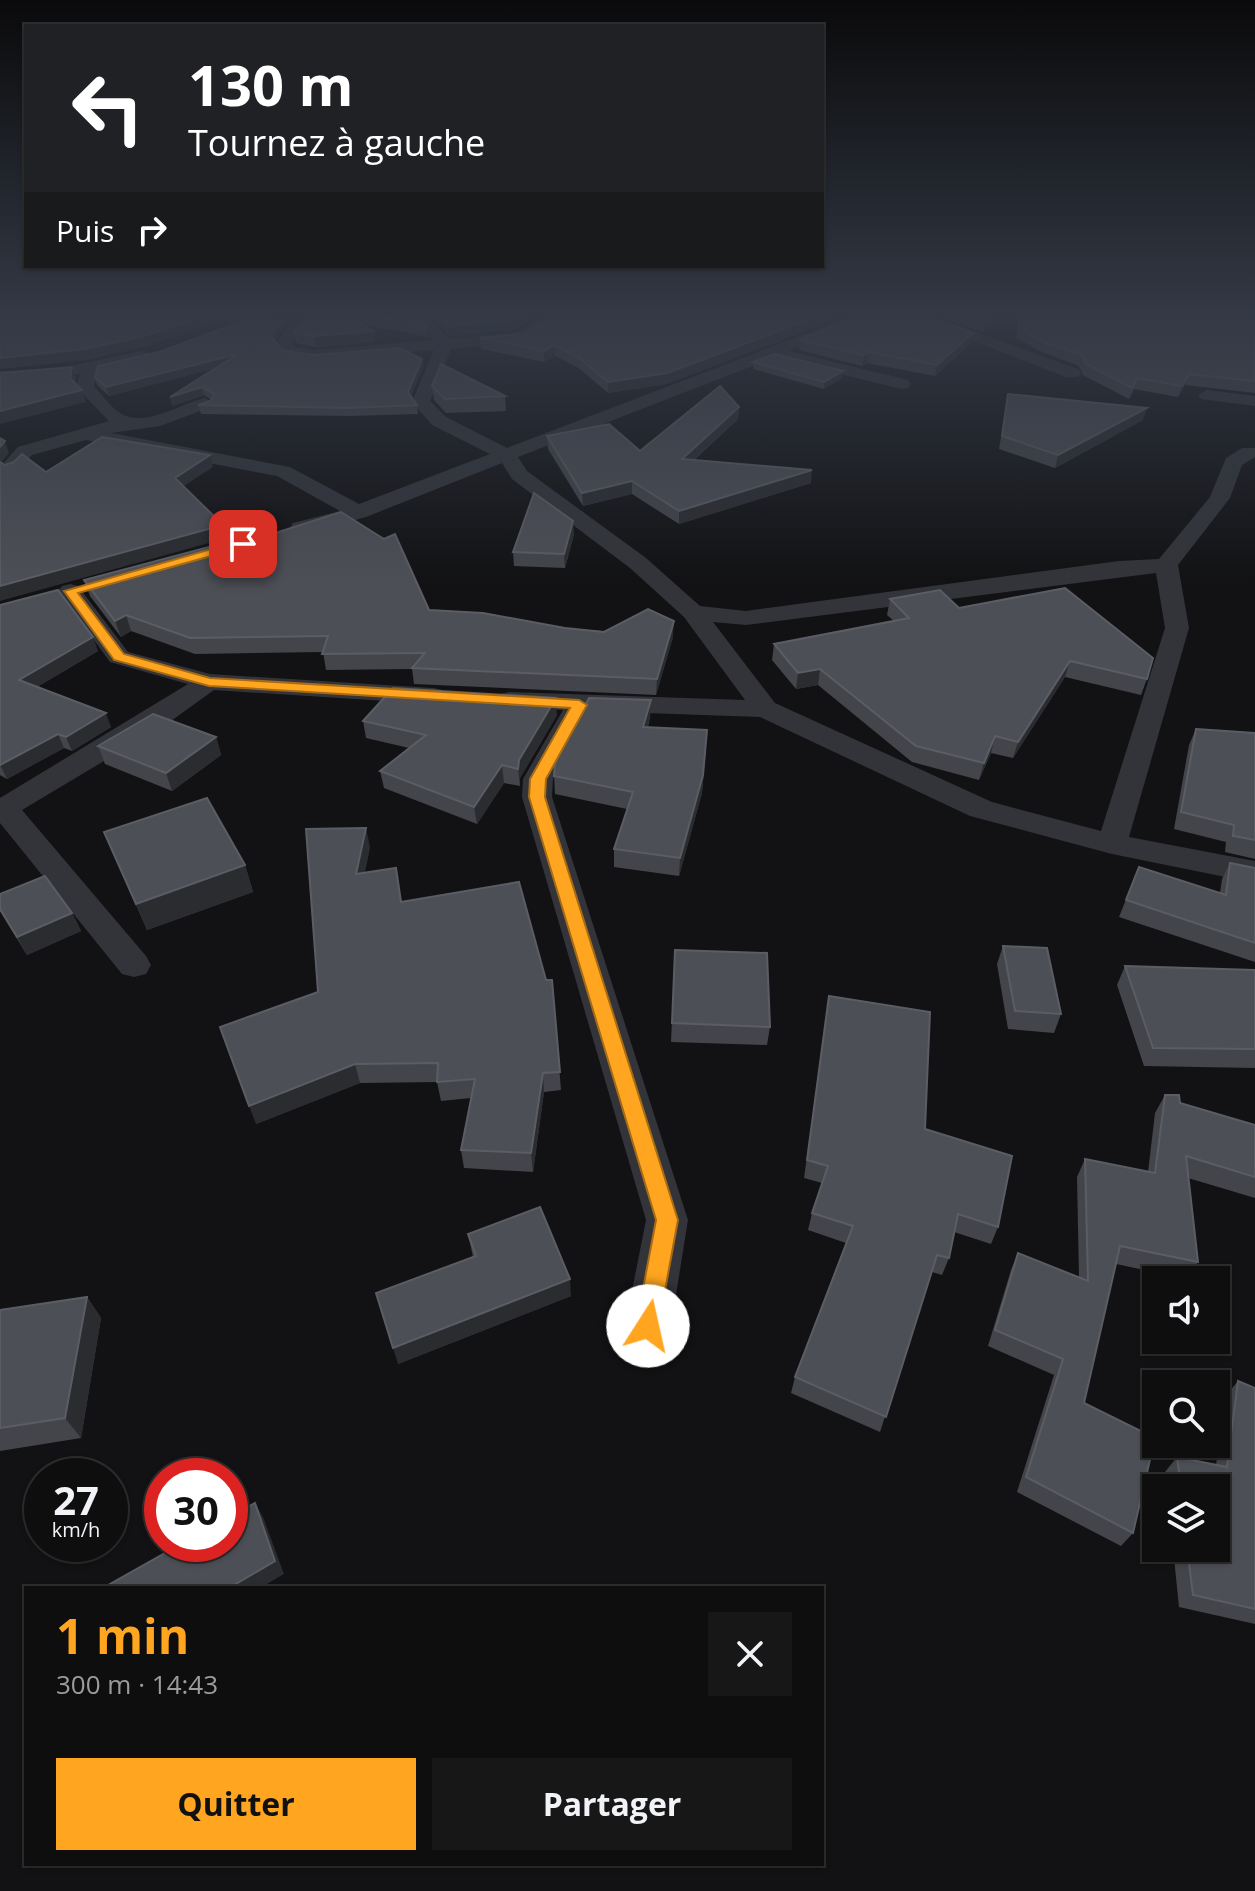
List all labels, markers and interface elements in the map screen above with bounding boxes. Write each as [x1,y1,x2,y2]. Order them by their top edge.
text: 130 m [188,46,354,122]
icon: left [56,56,160,160]
text: Tournez à gauche [188,118,485,167]
icon: right [130,208,174,252]
text: Puis [56,210,114,251]
pin [209,510,277,578]
icon: arrive [221,522,265,566]
map controls [1142,1266,1230,1562]
button: sound [1142,1266,1230,1354]
position arrow [606,1284,690,1368]
button: search [1142,1370,1230,1458]
speed limit sign: 30 [144,1458,248,1562]
text: 27 [53,1472,99,1527]
button: layers [1142,1474,1230,1562]
text: km/h [52,1516,100,1543]
text: 1 min [56,1603,189,1668]
button: close [708,1612,792,1696]
text: 300 m · 14:43 [56,1666,218,1702]
button: Quitter [56,1758,416,1850]
button: Partager [432,1758,792,1850]

